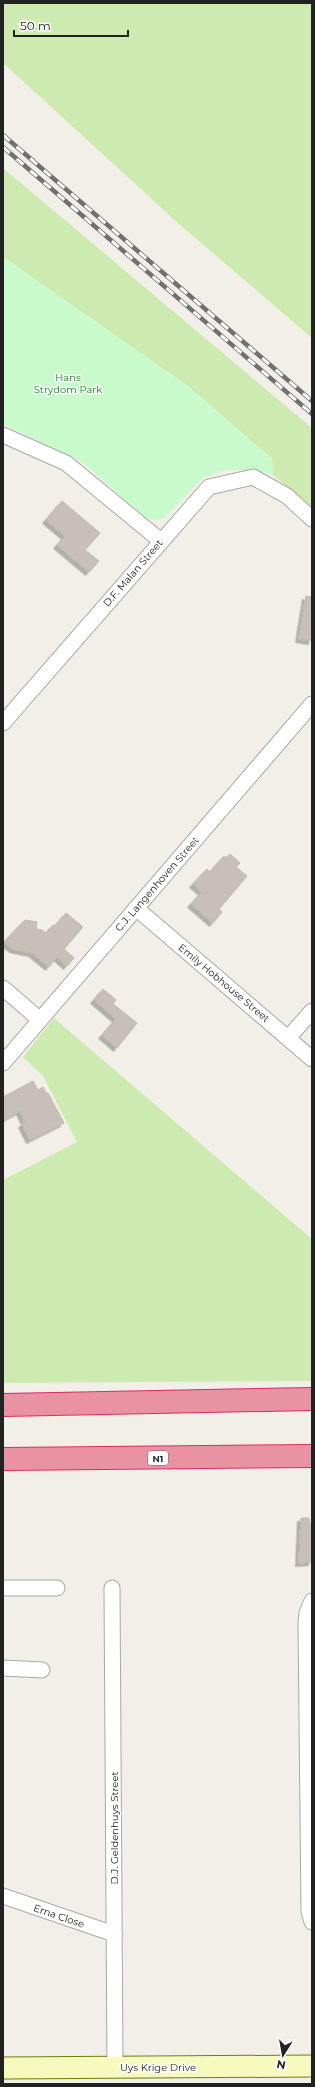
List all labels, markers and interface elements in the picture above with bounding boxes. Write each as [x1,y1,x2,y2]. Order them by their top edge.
scale bar [14,12,128,38]
text: 50 m [20,18,51,33]
park label: Hans Strydom Park [34,371,102,396]
street label: D.F. Malan Street [100,537,166,609]
street label: C.J. Langenhoven Street [112,834,202,934]
street label: Emily Hobhouse Street [176,941,272,1025]
road number: N1 [148,1451,168,1465]
street label: D.J. Geldenhuys Street [108,1772,121,1885]
street label: Erna Close [32,1901,86,1931]
north arrow [263,2035,303,2075]
text: N [275,2057,287,2073]
street label: Uys Krige Drive [120,2061,196,2074]

